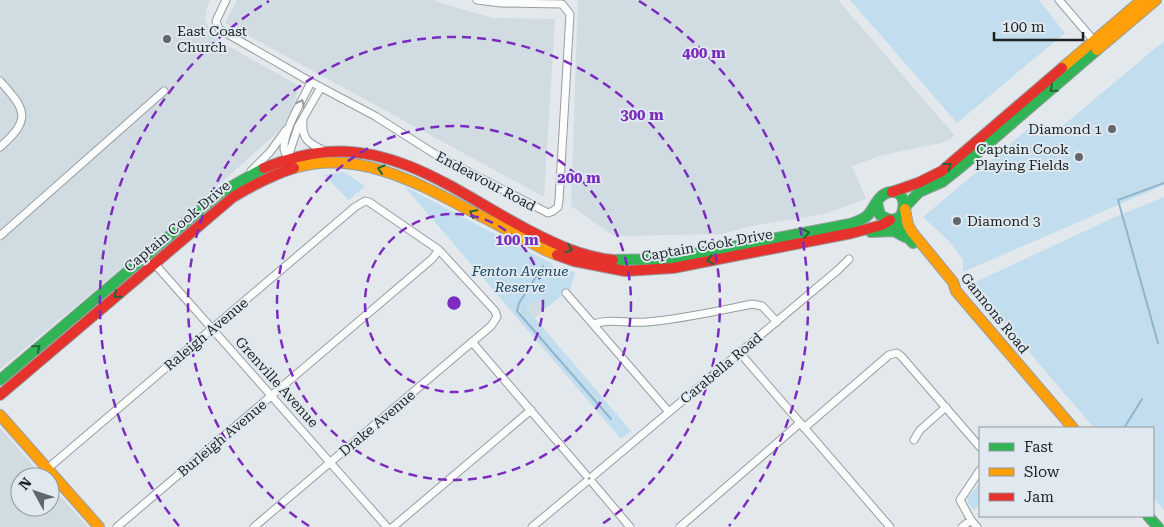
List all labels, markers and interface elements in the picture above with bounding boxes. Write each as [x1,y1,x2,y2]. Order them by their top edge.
scale bar [994,10,1083,42]
text: 100 m [1002,18,1045,36]
place label: East Coast Church [177,23,247,55]
marker: East Coast Church [161,33,173,45]
text: 400 m [682,44,726,62]
one-way arrow [1049,83,1058,92]
one-way arrow [295,99,305,108]
text: 300 m [620,106,664,124]
place label: Diamond 1 [1028,121,1102,137]
marker: Diamond 1 [1106,123,1118,135]
place label: Captain Cook Playing Fields [975,141,1069,173]
street label: Endeavour Road [433,148,539,214]
marker: Captain Cook Playing Fields [1073,151,1085,163]
one-way arrow [942,163,951,171]
one-way arrow [378,165,386,175]
text: 200 m [557,169,601,187]
street label: Captain Cook Drive [121,177,233,275]
one-way arrow [469,209,478,219]
place label: Diamond 3 [967,213,1041,229]
marker: Diamond 3 [951,215,963,227]
street label: Captain Cook Drive [640,226,774,264]
one-way arrow [802,228,811,238]
text: 100 m [495,231,539,249]
one-way arrow [564,243,572,253]
one-way arrow [706,255,714,265]
park label: Fenton Avenue Reserve [471,263,568,295]
street label: Gannons Road [958,270,1032,357]
one-way arrow [113,289,122,298]
street label: Raleigh Avenue [161,294,251,374]
centre of rings [445,294,463,312]
street label: Carabella Road [677,329,765,407]
street label: Grenville Avenue [232,334,322,431]
one-way arrow [31,345,40,354]
street label: Drake Avenue [336,386,418,459]
street label: Burleigh Avenue [174,396,270,480]
legend [979,427,1154,517]
text: Fast [1024,438,1054,456]
text: Slow [1024,463,1060,481]
north arrow [10,467,60,517]
text: N [15,474,35,493]
text: Jam [1024,488,1054,506]

